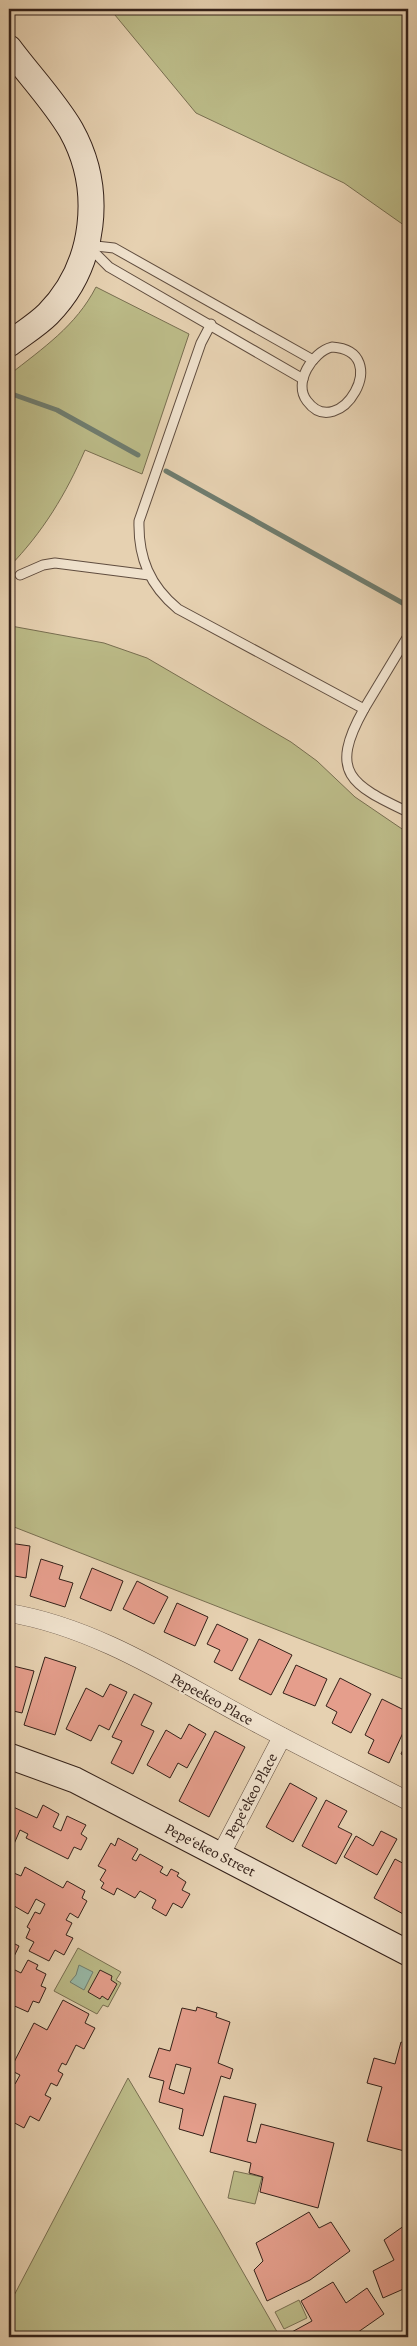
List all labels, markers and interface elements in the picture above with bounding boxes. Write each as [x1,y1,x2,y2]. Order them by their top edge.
street label: Pepeekeo Place [167,1668,257,1730]
street label: Pepeʻekeo Place [220,1749,282,1842]
street label: Pepeʻekeo Street [161,1819,259,1882]

